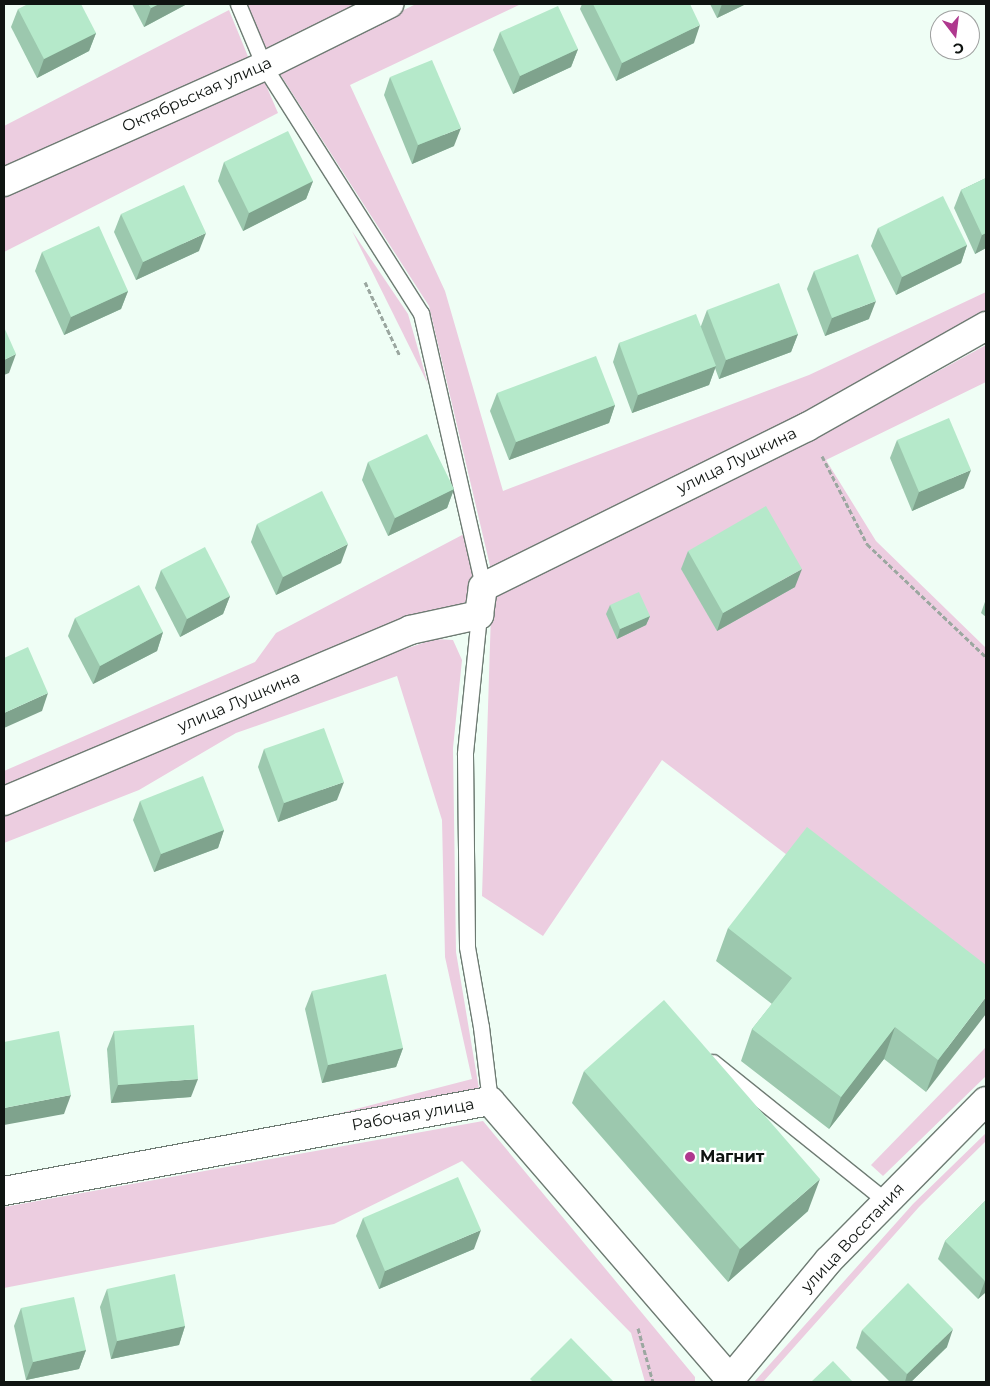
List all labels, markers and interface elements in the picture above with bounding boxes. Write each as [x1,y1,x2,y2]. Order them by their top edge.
north arrow [930,10,980,60]
text: С [951,39,966,59]
street label: Октябрьская улица [119,53,275,137]
street label: улица Лушкина [674,424,800,498]
street label: улица Лушкина [175,668,303,736]
street label: Рабочая улица [350,1095,476,1135]
place label: Магнит [700,1147,764,1167]
marker: Магнит [684,1151,696,1163]
street label: улица Восстания [797,1179,909,1297]

